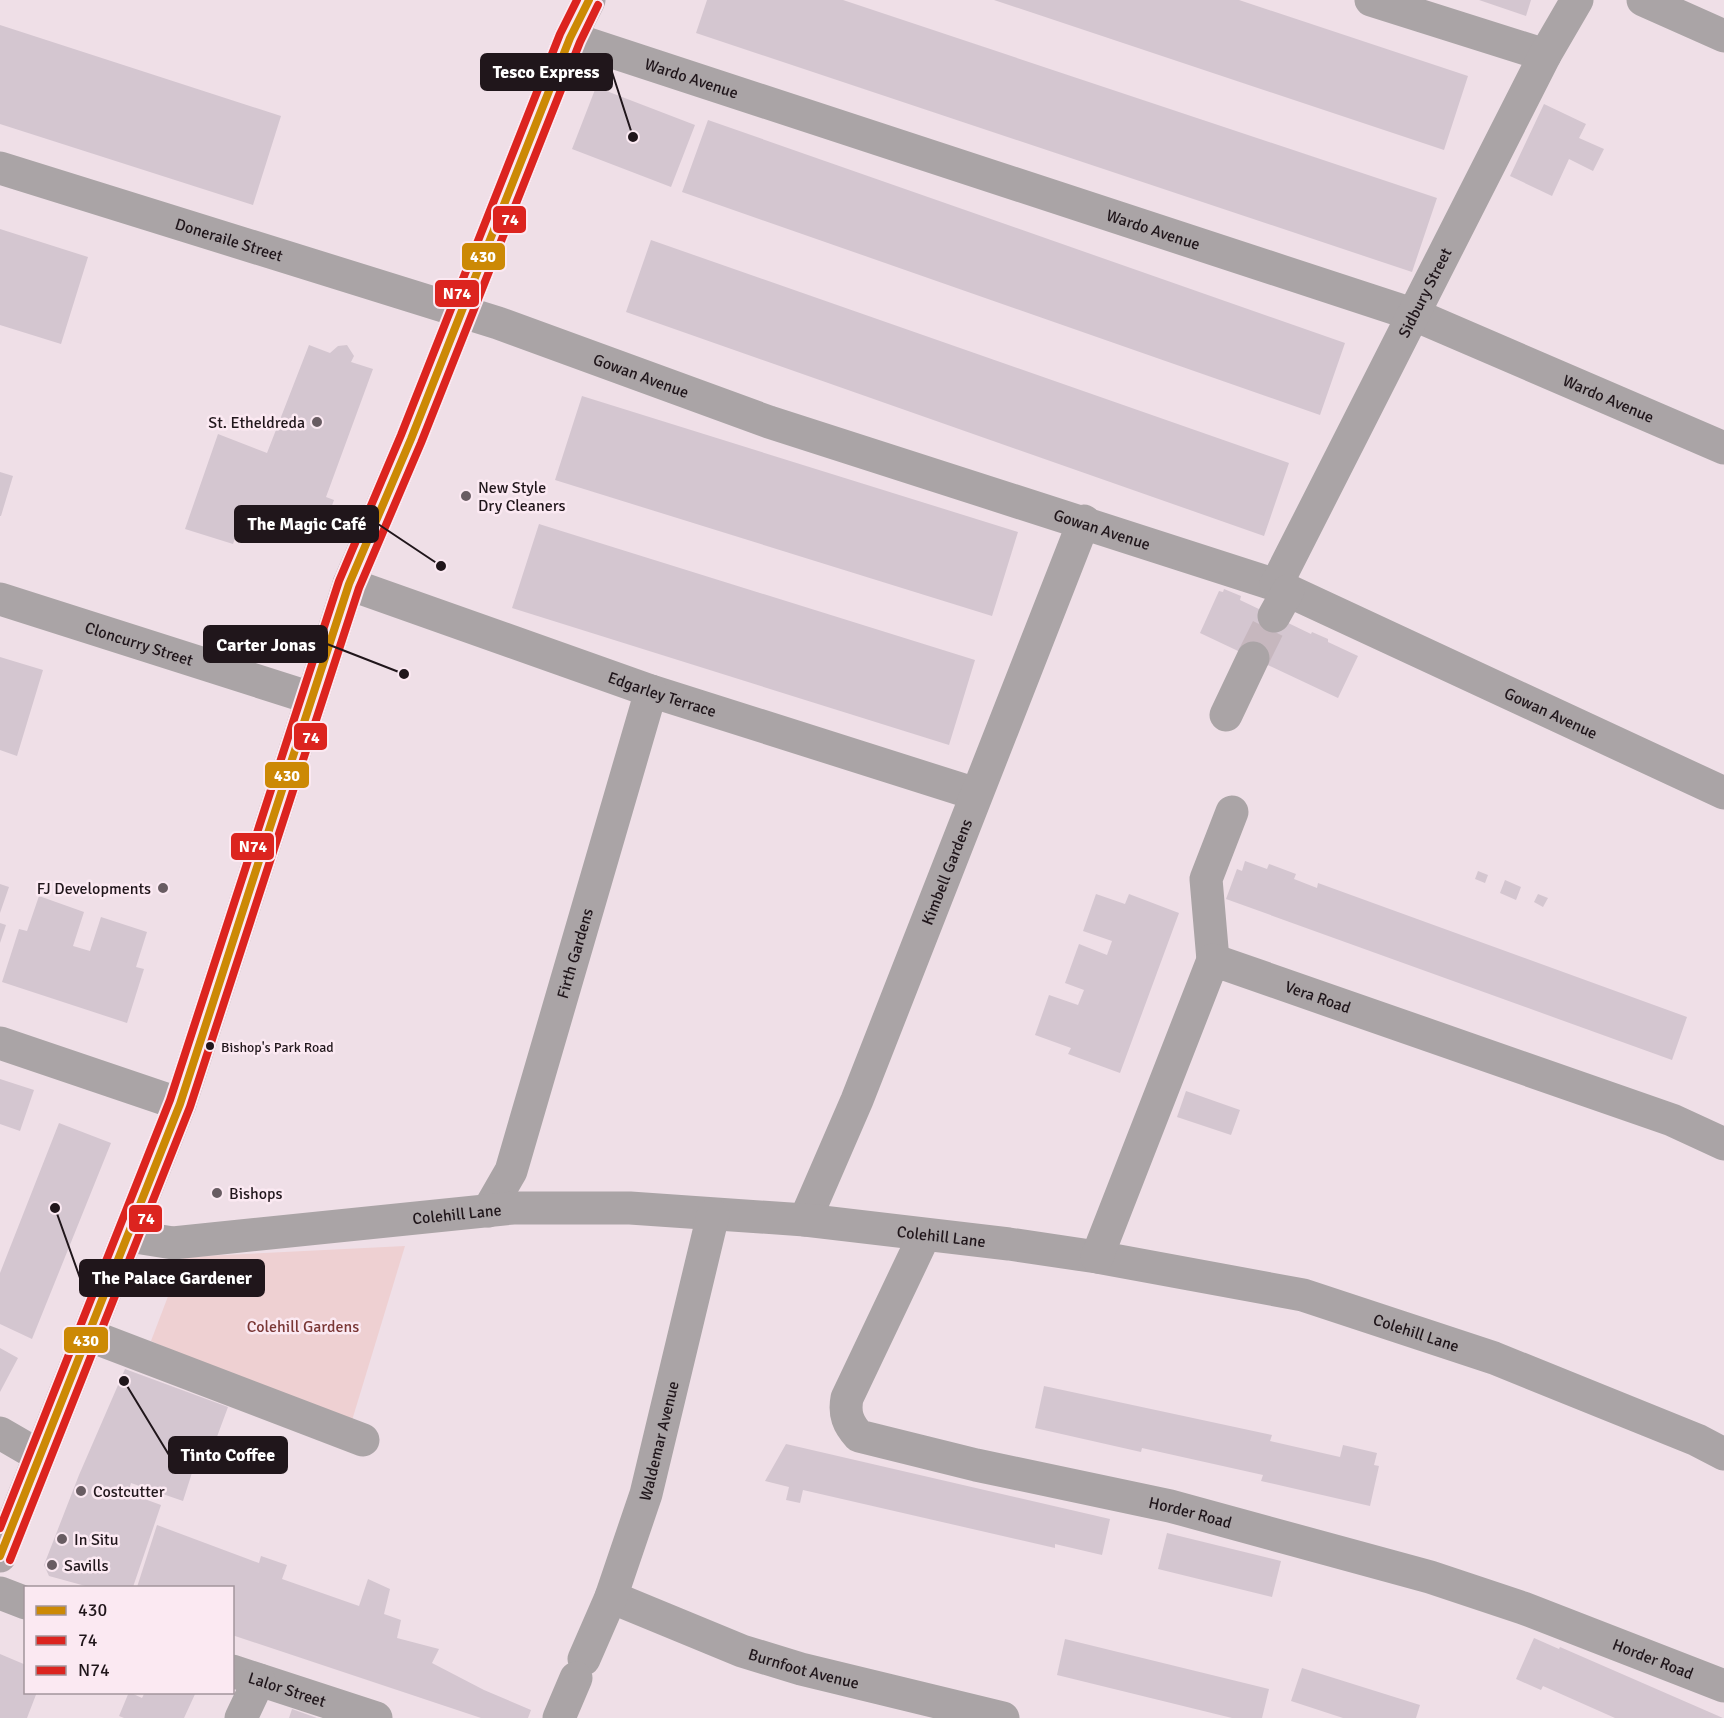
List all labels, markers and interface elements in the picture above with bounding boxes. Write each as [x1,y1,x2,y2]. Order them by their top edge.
callout: Tesco Express [481,54,612,90]
street label: Wardo Avenue [642,54,741,103]
text: Tesco Express [493,61,599,83]
line badge: 74 [492,205,527,234]
street label: Wardo Avenue [1104,206,1203,255]
text: 74 [501,210,519,230]
street label: Doneraile Street [173,214,285,267]
line badge: 430 [461,242,506,271]
street label: Sidbury Street [1394,244,1457,341]
text: 430 [470,247,496,267]
line badge: N74 [434,279,480,308]
text: N74 [443,284,472,304]
street label: Gowan Avenue [590,350,691,403]
street label: Wardo Avenue [1560,371,1657,428]
place label: St. Etheldreda [208,413,305,433]
marker: St. Etheldreda [310,415,324,429]
place label: New Style Dry Cleaners [478,478,566,516]
marker: New Style Dry Cleaners [459,489,473,503]
street label: Gowan Avenue [1051,505,1153,555]
callout: The Magic Café [235,506,378,542]
text: The Magic Café [247,513,367,535]
street label: Cloncurry Street [82,618,196,671]
callout: Carter Jonas [204,626,327,662]
text: Carter Jonas [216,634,316,656]
street label: Edgarley Terrace [605,668,719,722]
street label: Gowan Avenue [1501,683,1600,744]
line badge: 74 [293,722,328,751]
text: 74 [302,728,320,748]
line badge: 430 [264,761,310,789]
text: 430 [274,766,300,786]
street label: Kimbell Gardens [918,816,977,928]
line badge: N74 [230,832,275,861]
text: N74 [239,837,268,857]
place label: FJ Developments [37,879,151,899]
marker: FJ Developments [156,881,170,895]
street label: Firth Gardens [553,906,598,1001]
street label: Vera Road [1282,977,1353,1018]
place label: Bishop's Park Road [221,1039,334,1056]
marker: Bishop's Park Road [204,1040,216,1052]
place label: Bishops [229,1184,283,1204]
marker: Bishops [210,1186,224,1200]
street label: Colehill Lane [412,1200,503,1229]
line badge: 74 [128,1204,163,1233]
text: 74 [137,1209,155,1229]
street label: Colehill Lane [896,1222,987,1252]
callout: The Palace Gardener [80,1260,264,1296]
text: The Palace Gardener [92,1267,253,1289]
street label: Colehill Lane [1371,1310,1462,1357]
park label: Colehill Gardens [247,1317,359,1337]
line badge: 430 [63,1326,109,1354]
text: 430 [73,1331,99,1351]
street label: Waldemar Avenue [635,1379,684,1504]
callout: Tinto Coffee [169,1437,287,1473]
text: Tinto Coffee [181,1444,275,1466]
place label: Costcutter [93,1482,165,1502]
marker: Costcutter [74,1484,88,1498]
street label: Horder Road [1147,1493,1234,1533]
place label: In Situ [74,1530,118,1550]
marker: In Situ [55,1532,69,1546]
place label: Savills [64,1556,108,1576]
marker: Savills [45,1558,59,1572]
legend [24,1586,234,1694]
text: 430 [78,1599,107,1621]
text: 74 [78,1629,98,1651]
street label: Horder Road [1610,1635,1696,1684]
street label: Burnfoot Avenue [746,1645,861,1694]
text: N74 [78,1659,110,1681]
street label: Lalor Street [246,1668,328,1712]

